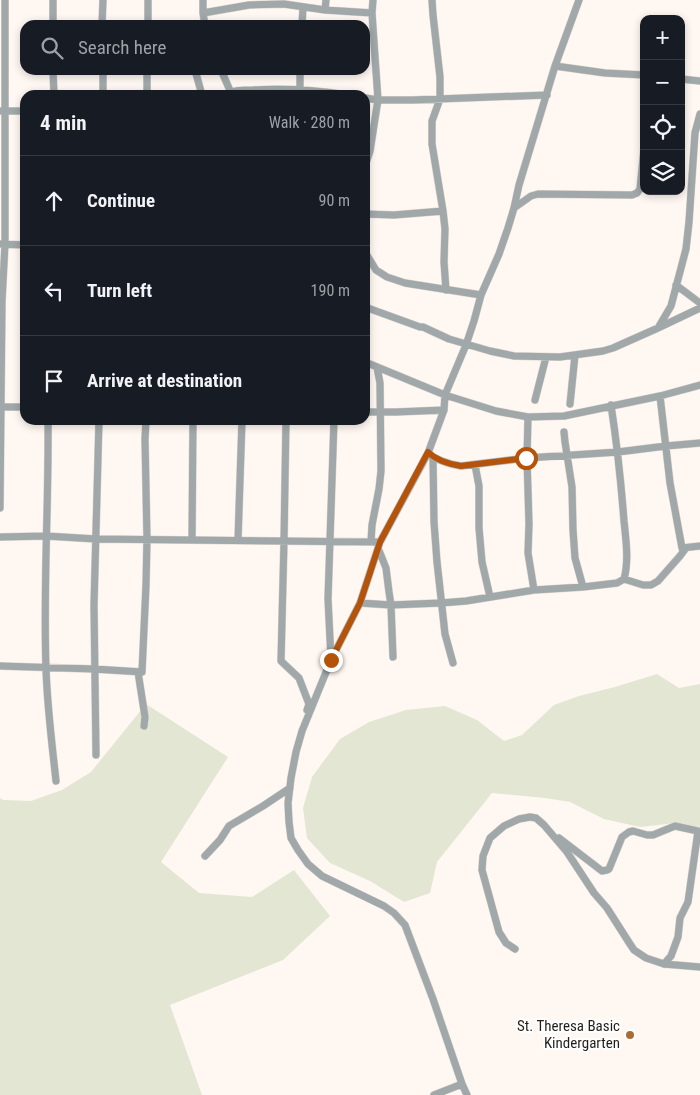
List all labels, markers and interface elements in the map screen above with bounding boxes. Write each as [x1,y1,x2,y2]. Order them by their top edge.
map controls [640,15,685,195]
button: + [640,15,685,60]
search box [20,20,370,75]
icon: search [38,34,66,62]
text: Search here [78,36,166,59]
button: − [640,60,685,105]
button: locate [640,105,685,150]
text: 4 min [40,111,87,135]
text: Walk · 280 m [269,113,350,132]
button: layers [640,150,685,195]
icon: ahead [40,187,68,215]
text: Continue [87,189,155,212]
text: 90 m [318,191,350,210]
icon: left [40,277,68,305]
text: Turn left [87,279,152,302]
text: 190 m [311,281,350,300]
icon: arrive [40,367,68,395]
text: Arrive at destination [87,369,242,392]
route start [515,447,538,470]
route end [320,649,343,672]
place label: St. Theresa Basic Kindergarten [517,1017,620,1052]
marker: St. Theresa Basic Kindergarten [624,1029,636,1041]

